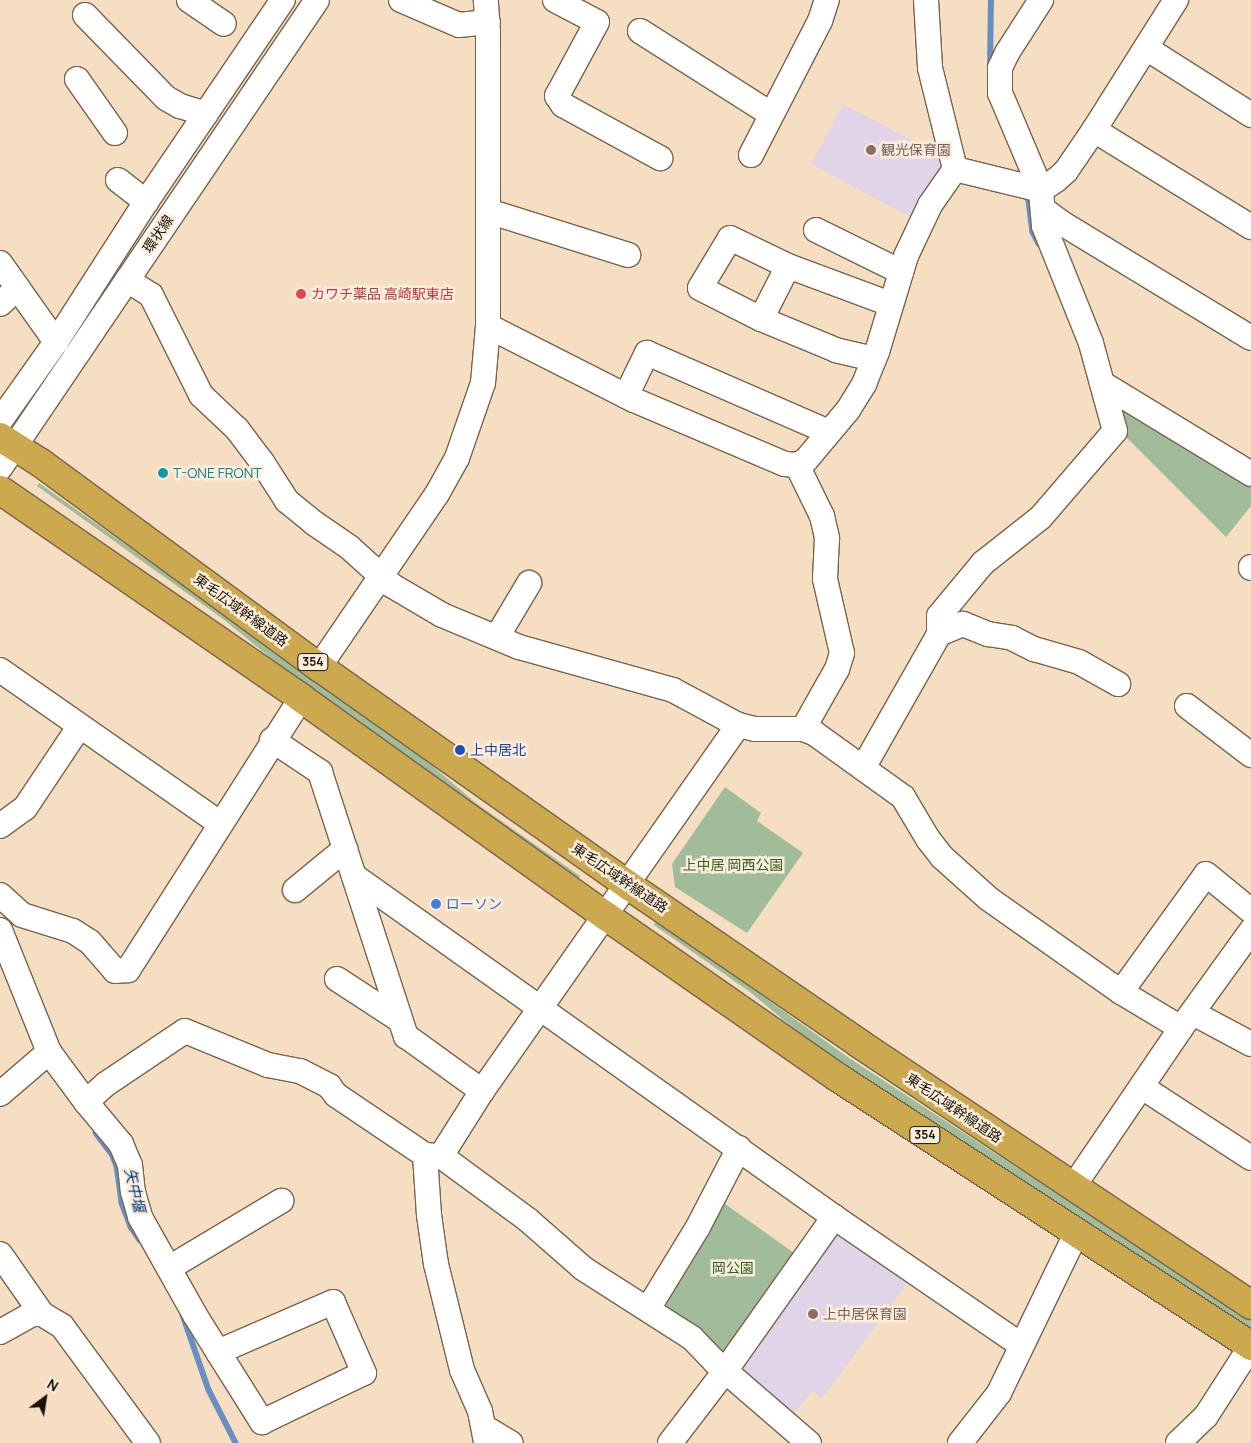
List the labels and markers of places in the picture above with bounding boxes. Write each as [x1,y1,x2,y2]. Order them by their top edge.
place label: 観光保育園 [881,142,951,158]
marker: 観光保育園 [865,144,877,156]
place label: カワチ薬品 高崎駅東店 [311,286,454,302]
marker: カワチ薬品 高崎駅東店 [295,288,307,300]
place label: T-ONE FRONT [173,465,262,481]
marker: T-ONE FRONT [157,467,169,479]
place label: 上中居北 [470,742,526,758]
marker: 上中居北 [454,744,466,756]
place label: ローソン [446,896,502,912]
marker: ローソン [430,898,442,910]
place label: 上中居保育園 [823,1306,907,1322]
marker: 上中居保育園 [807,1308,819,1320]

